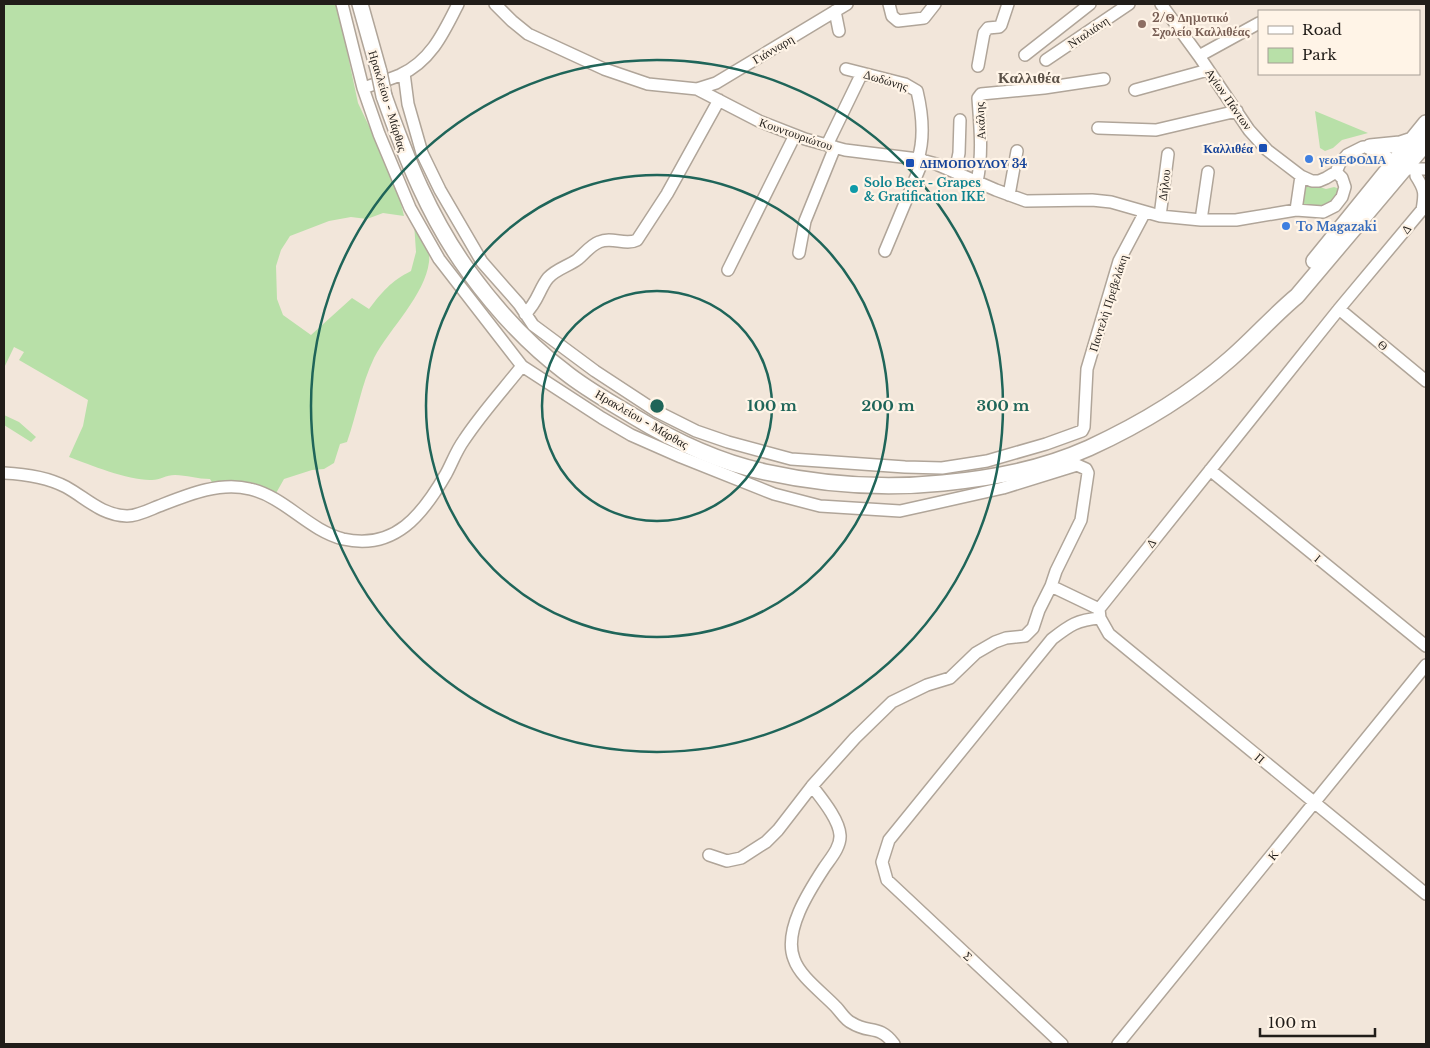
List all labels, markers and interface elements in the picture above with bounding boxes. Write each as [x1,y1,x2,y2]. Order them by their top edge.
place label: 2/Θ Δημοτικό Σχολείο Καλλιθέας [1152,10,1250,39]
legend [1258,10,1420,75]
street label: Νταλιάνη [1064,13,1112,51]
marker: 2/Θ Δημοτικό Σχολείο Καλλιθέας [1136,18,1148,30]
text: Road [1302,20,1342,39]
street label: Γιάνναρη [750,31,796,67]
text: Park [1302,45,1338,64]
street label: Ηρακλείου - Μάρθας [365,49,411,154]
street label: Αγίων Πάντων [1202,65,1256,133]
street label: Δωδώνης [862,66,910,94]
district label: Καλλιθέα [998,68,1060,87]
street label: Ακάλης [972,102,988,140]
street label: Κουντουριώτου [757,114,835,154]
place label: Καλλιθέα [1204,141,1253,156]
marker: Καλλιθέα [1257,142,1269,154]
place label: γεωΕΦΟΔΙΑ [1318,152,1387,167]
marker: γεωΕΦΟΔΙΑ [1303,153,1315,165]
place label: ΔΗΜΟΠΟΥΛΟΥ 34 [920,156,1027,171]
marker: ΔΗΜΟΠΟΥΛΟΥ 34 [904,157,916,169]
street label: Δήλου [1155,168,1173,202]
place label: Solo Beer - Grapes & Gratification IKE [864,175,985,204]
marker: Solo Beer - Grapes & Gratification IKE [848,183,860,195]
place label: To Magazaki [1296,219,1378,234]
marker: To Magazaki [1280,220,1292,232]
street label: Δ [1398,221,1414,237]
street label: Παντελή Πρεβελάκη [1085,253,1131,353]
street label: Θ [1375,336,1391,354]
street label: Ηρακλείου - Μάρθας [593,386,692,452]
text: 100 m [747,396,797,415]
text: 200 m [862,396,915,415]
text: 300 m [977,396,1030,415]
centre of rings [648,397,666,415]
street label: Δ [1143,535,1159,551]
street label: Ι [1312,551,1324,565]
street label: Π [1252,749,1268,767]
street label: Κ [1264,847,1282,863]
street label: Σ [960,948,976,964]
scale bar [1260,1006,1375,1038]
text: 100 m [1268,1013,1317,1032]

